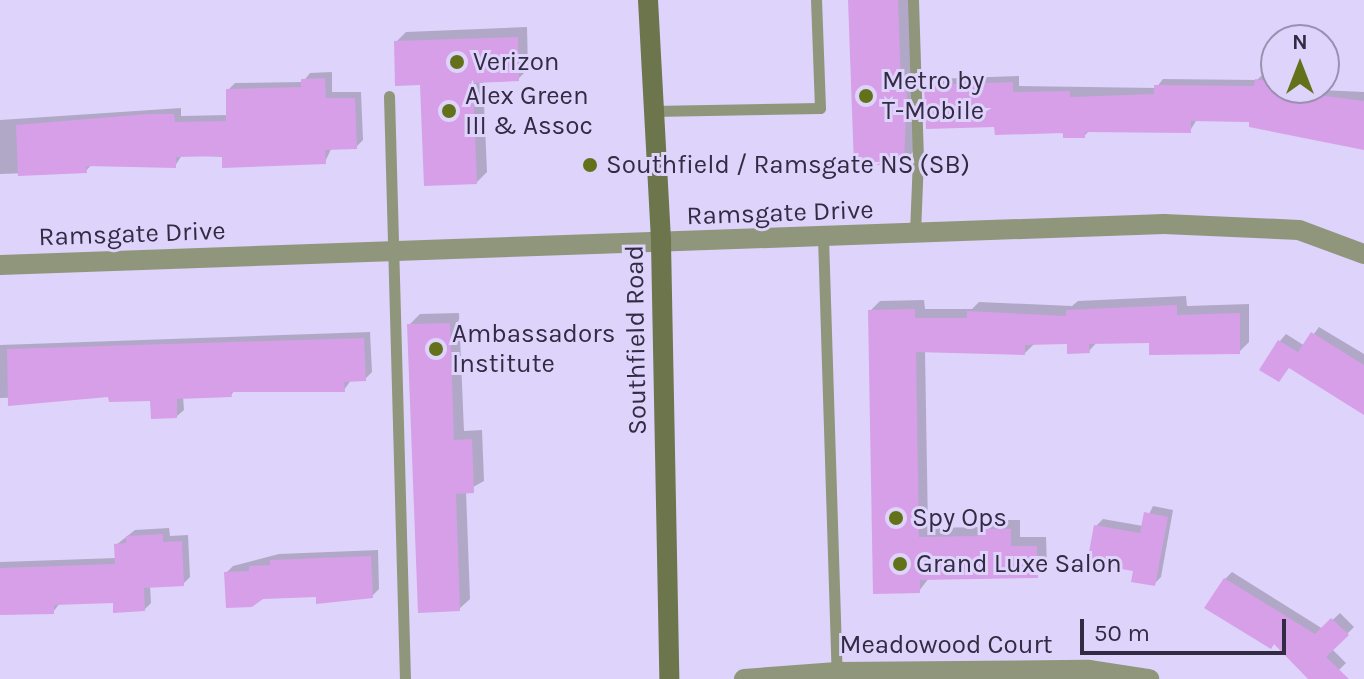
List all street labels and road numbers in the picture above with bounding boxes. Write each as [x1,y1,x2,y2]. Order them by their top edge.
street label: Ramsgate Drive [686,194,874,232]
street label: Ramsgate Drive [38,215,226,253]
street label: Southfield Road [619,245,653,435]
street label: Meadowood Court [839,629,1053,661]

